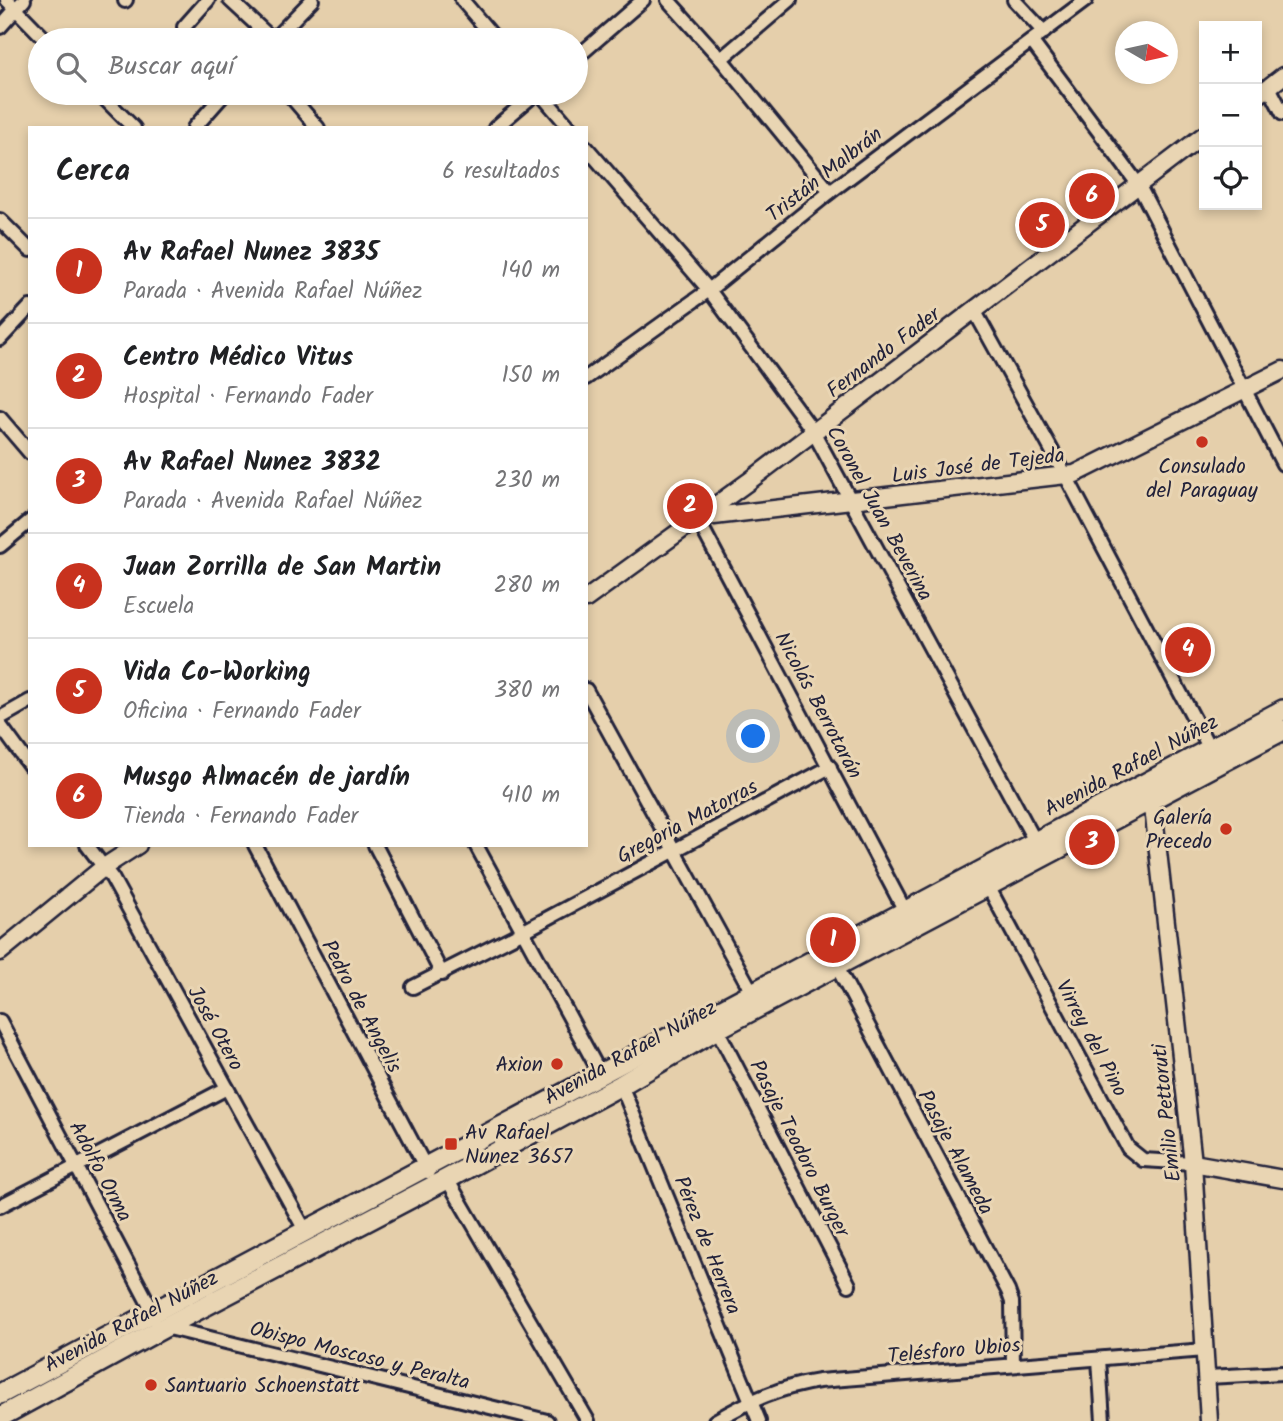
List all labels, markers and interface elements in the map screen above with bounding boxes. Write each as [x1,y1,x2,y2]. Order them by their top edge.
north arrow [1115,21,1178,84]
map controls [1199,21,1262,210]
button: + [1199,21,1262,84]
search box [28,28,588,105]
text: Buscar aquí [108,46,234,88]
icon: search [52,48,90,86]
button: − [1199,84,1262,147]
street label: Tristán Malbrán [759,119,890,231]
button: locate [1199,147,1262,210]
text: Cerca [56,148,130,196]
text: 6 resultados [442,154,560,190]
pin: 6 [1069,170,1115,222]
pin: 5 [1019,199,1065,251]
text: Av Rafael Nunez 3835 [123,232,379,274]
text: 1 [76,253,82,289]
text: 140 m [501,253,560,289]
text: Parada · Avenida Rafael Núñez [123,274,422,310]
street label: Fernando Fader [820,299,949,407]
text: Centro Médico Vitus [123,337,353,379]
text: 2 [72,358,86,394]
text: 150 m [501,358,560,394]
text: Hospital · Fernando Fader [123,379,373,415]
street label: Coronel Juan Beverina [817,420,941,608]
marker: Consulado del Paraguay [1194,434,1210,450]
street label: Luis José de Tejeda [890,440,1067,493]
text: Av Rafael Nunez 3832 [123,442,381,484]
place label: Consulado del Paraguay [1146,451,1258,508]
text: 3 [73,463,85,499]
text: 230 m [494,463,560,499]
pin: 2 [667,480,713,532]
text: Parada · Avenida Rafael Núñez [123,484,422,520]
text: Juan Zorrilla de San Martin [123,547,441,589]
text: 4 [73,568,85,604]
text: 280 m [494,568,560,604]
text: Escuela [123,589,194,625]
pin: 4 [1165,624,1211,676]
street label: Nicolás Berrotarán [765,626,870,785]
text: Vida Co-Working [123,652,311,694]
text: 5 [73,673,85,709]
text: 380 m [494,673,560,709]
text: Oficina · Fernando Fader [123,694,361,730]
street label: Avenida Rafael Núñez [1039,706,1225,826]
your location [736,719,770,753]
text: Musgo Almacén de jardín [123,757,410,799]
street label: Gregoria Matorras [611,771,764,873]
text: 6 [73,778,85,814]
text: 410 m [501,778,560,814]
text: Tienda · Fernando Fader [123,799,358,835]
place label: Galería Precedo [1145,802,1212,859]
pin: 3 [1069,816,1115,868]
marker: Galería Precedo [1218,821,1234,837]
pin: 1 [810,914,856,966]
street label: Pedro de Angelis [312,934,410,1079]
street label: Virrey del Pino [1046,974,1135,1103]
street label: José Otero [178,980,252,1077]
street label: Avenida Rafael Núñez [538,992,723,1115]
street label: Emilio Pettoruti [1144,1041,1191,1184]
place label: Axion [496,1049,543,1082]
street label: Pasaje Teodoro Burger [740,1054,858,1244]
marker: Axion [549,1056,565,1072]
street label: Pasaje Alameda [908,1084,1002,1221]
street label: Adolfo Orma [59,1115,140,1228]
place label: Av Rafael Nunez 3657 [465,1117,574,1174]
marker: Av Rafael Nunez 3657 [443,1136,459,1152]
street label: Pérez de Herrera [664,1171,749,1320]
street label: Avenida Rafael Núñez [39,1262,225,1382]
street label: Obispo Moscoso y Peralta [246,1313,473,1400]
street label: Telésforo Ubios [886,1329,1022,1374]
place label: Santuario Schoenstatt [165,1370,361,1403]
marker: Santuario Schoenstatt [143,1377,159,1393]

